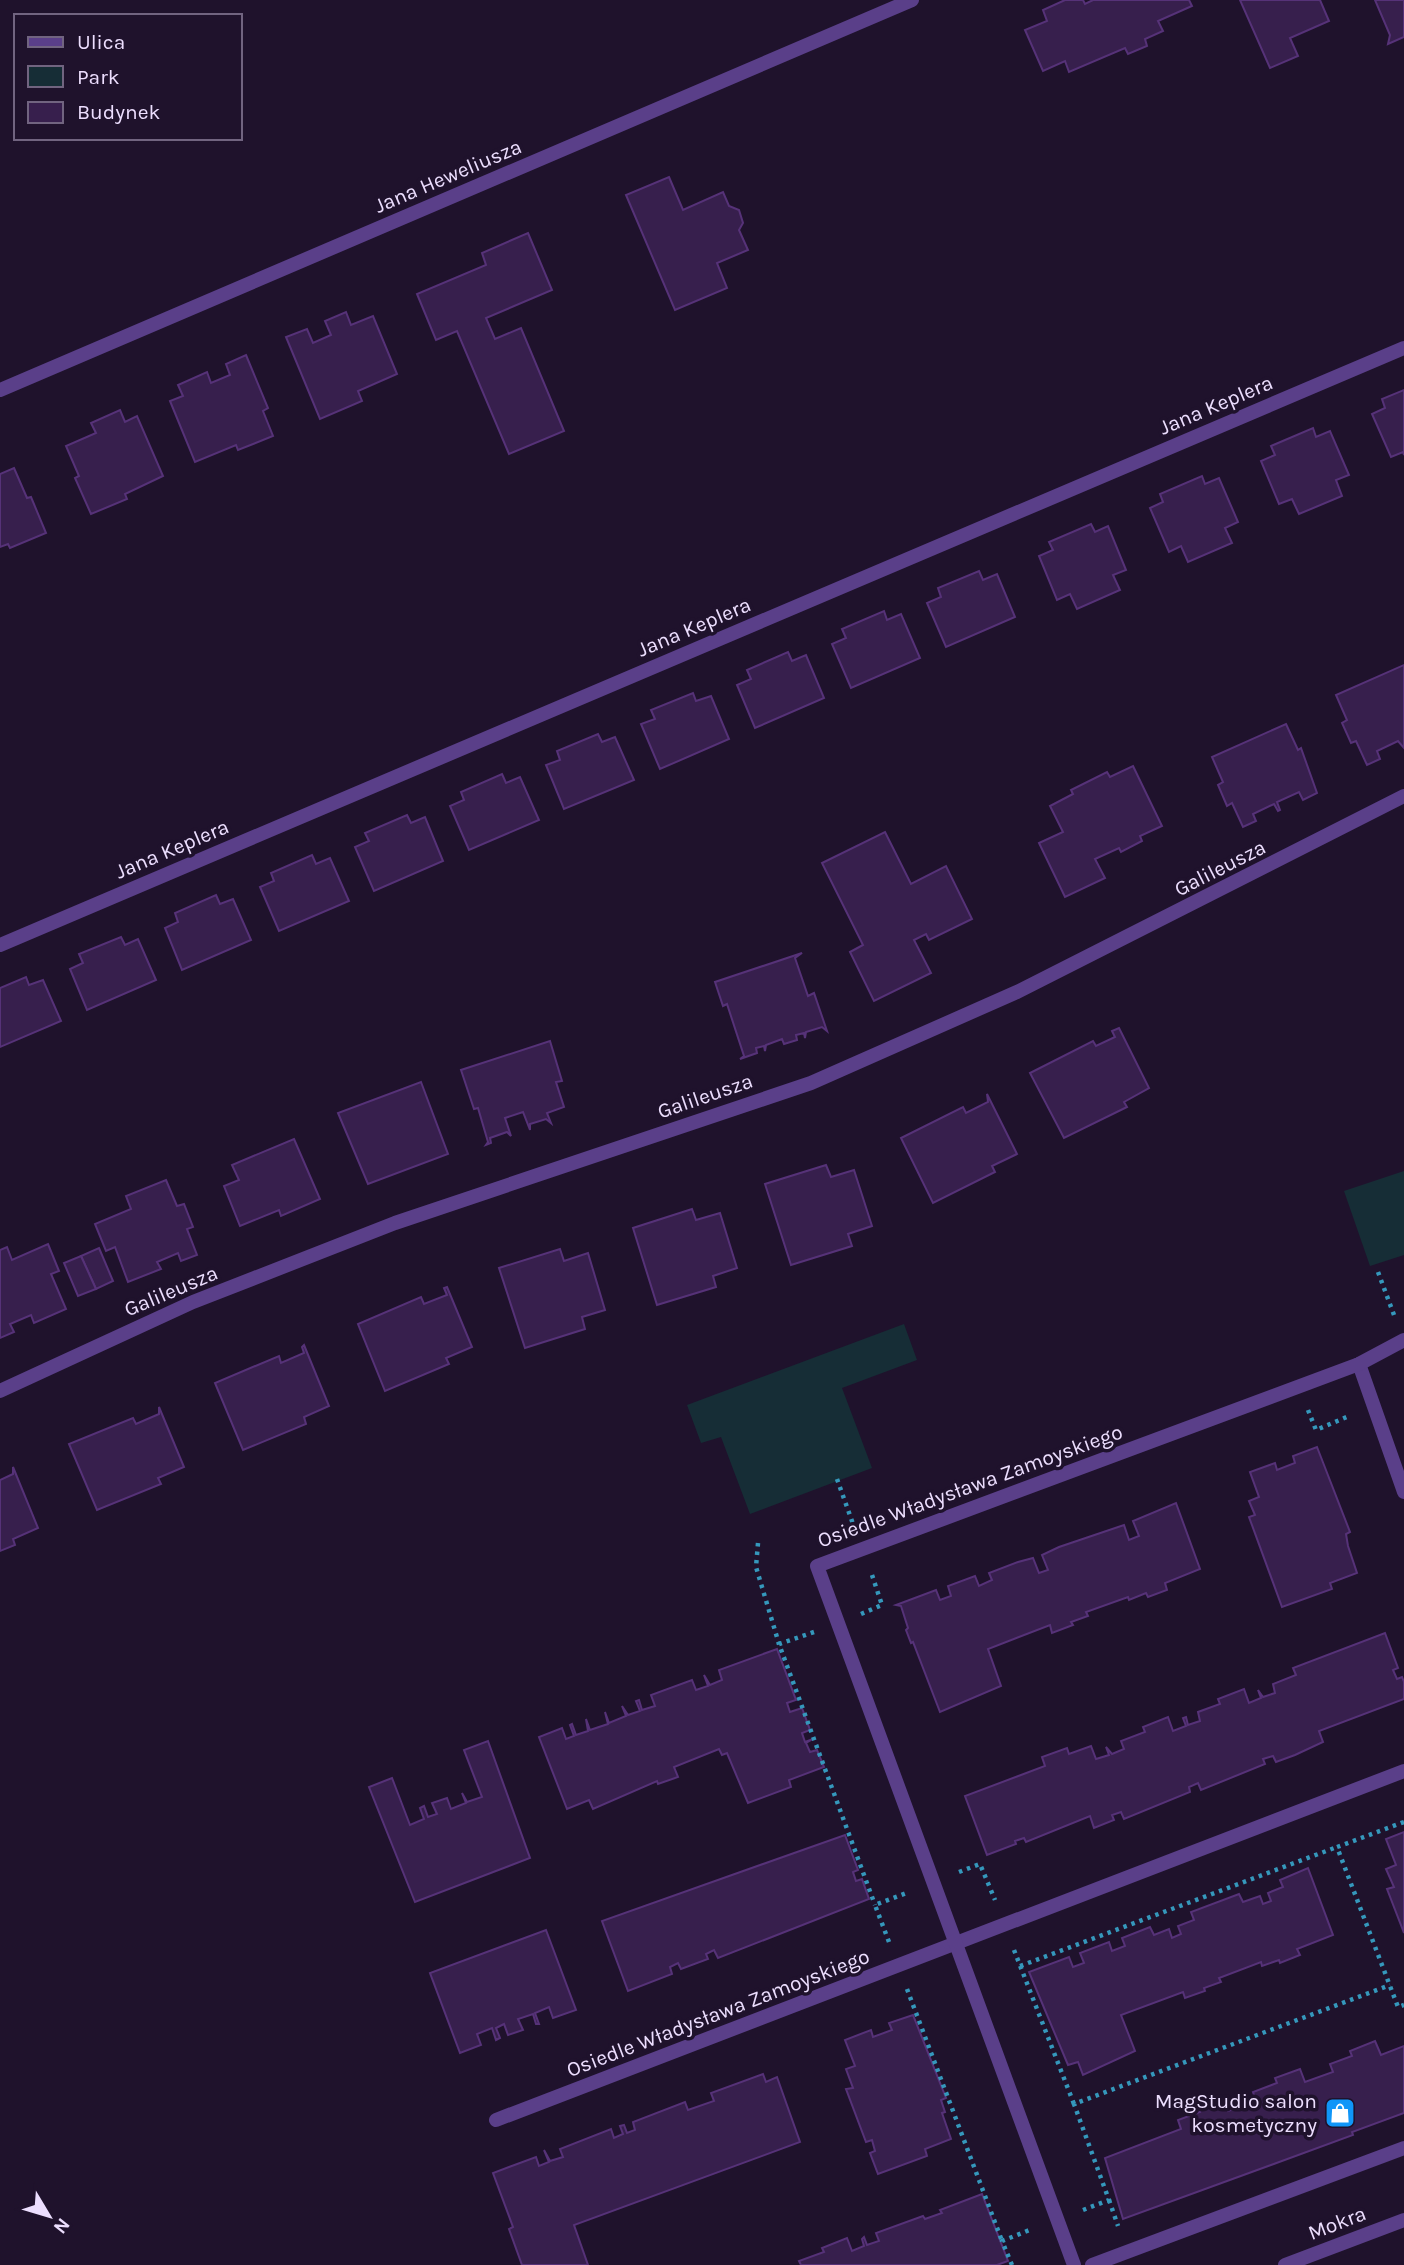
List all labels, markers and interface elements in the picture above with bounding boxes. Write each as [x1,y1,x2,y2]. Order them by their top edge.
legend [14,14,242,140]
text: Ulica [77,30,125,54]
text: Park [77,65,120,89]
text: Budynek [77,100,160,124]
street label: Jana Heweliusza [371,134,525,218]
street label: Jana Keplera [1156,370,1276,440]
street label: Jana Keplera [634,592,754,662]
street label: Jana Keplera [112,814,232,884]
street label: Galileusza [1170,835,1270,901]
street label: Galileusza [654,1069,756,1123]
street label: Galileusza [121,1261,221,1321]
street label: Osiedle Władysława Zamoyskiego [814,1420,1126,1552]
street label: Osiedle Władysława Zamoyskiego [563,1944,873,2082]
place label: MagStudio salon kosmetyczny [1155,2089,1317,2137]
shop icon: MagStudio salon kosmetyczny [1323,2096,1357,2130]
north arrow [14,2181,84,2251]
street label: Mokra [1305,2201,1369,2245]
text: N [49,2214,74,2238]

